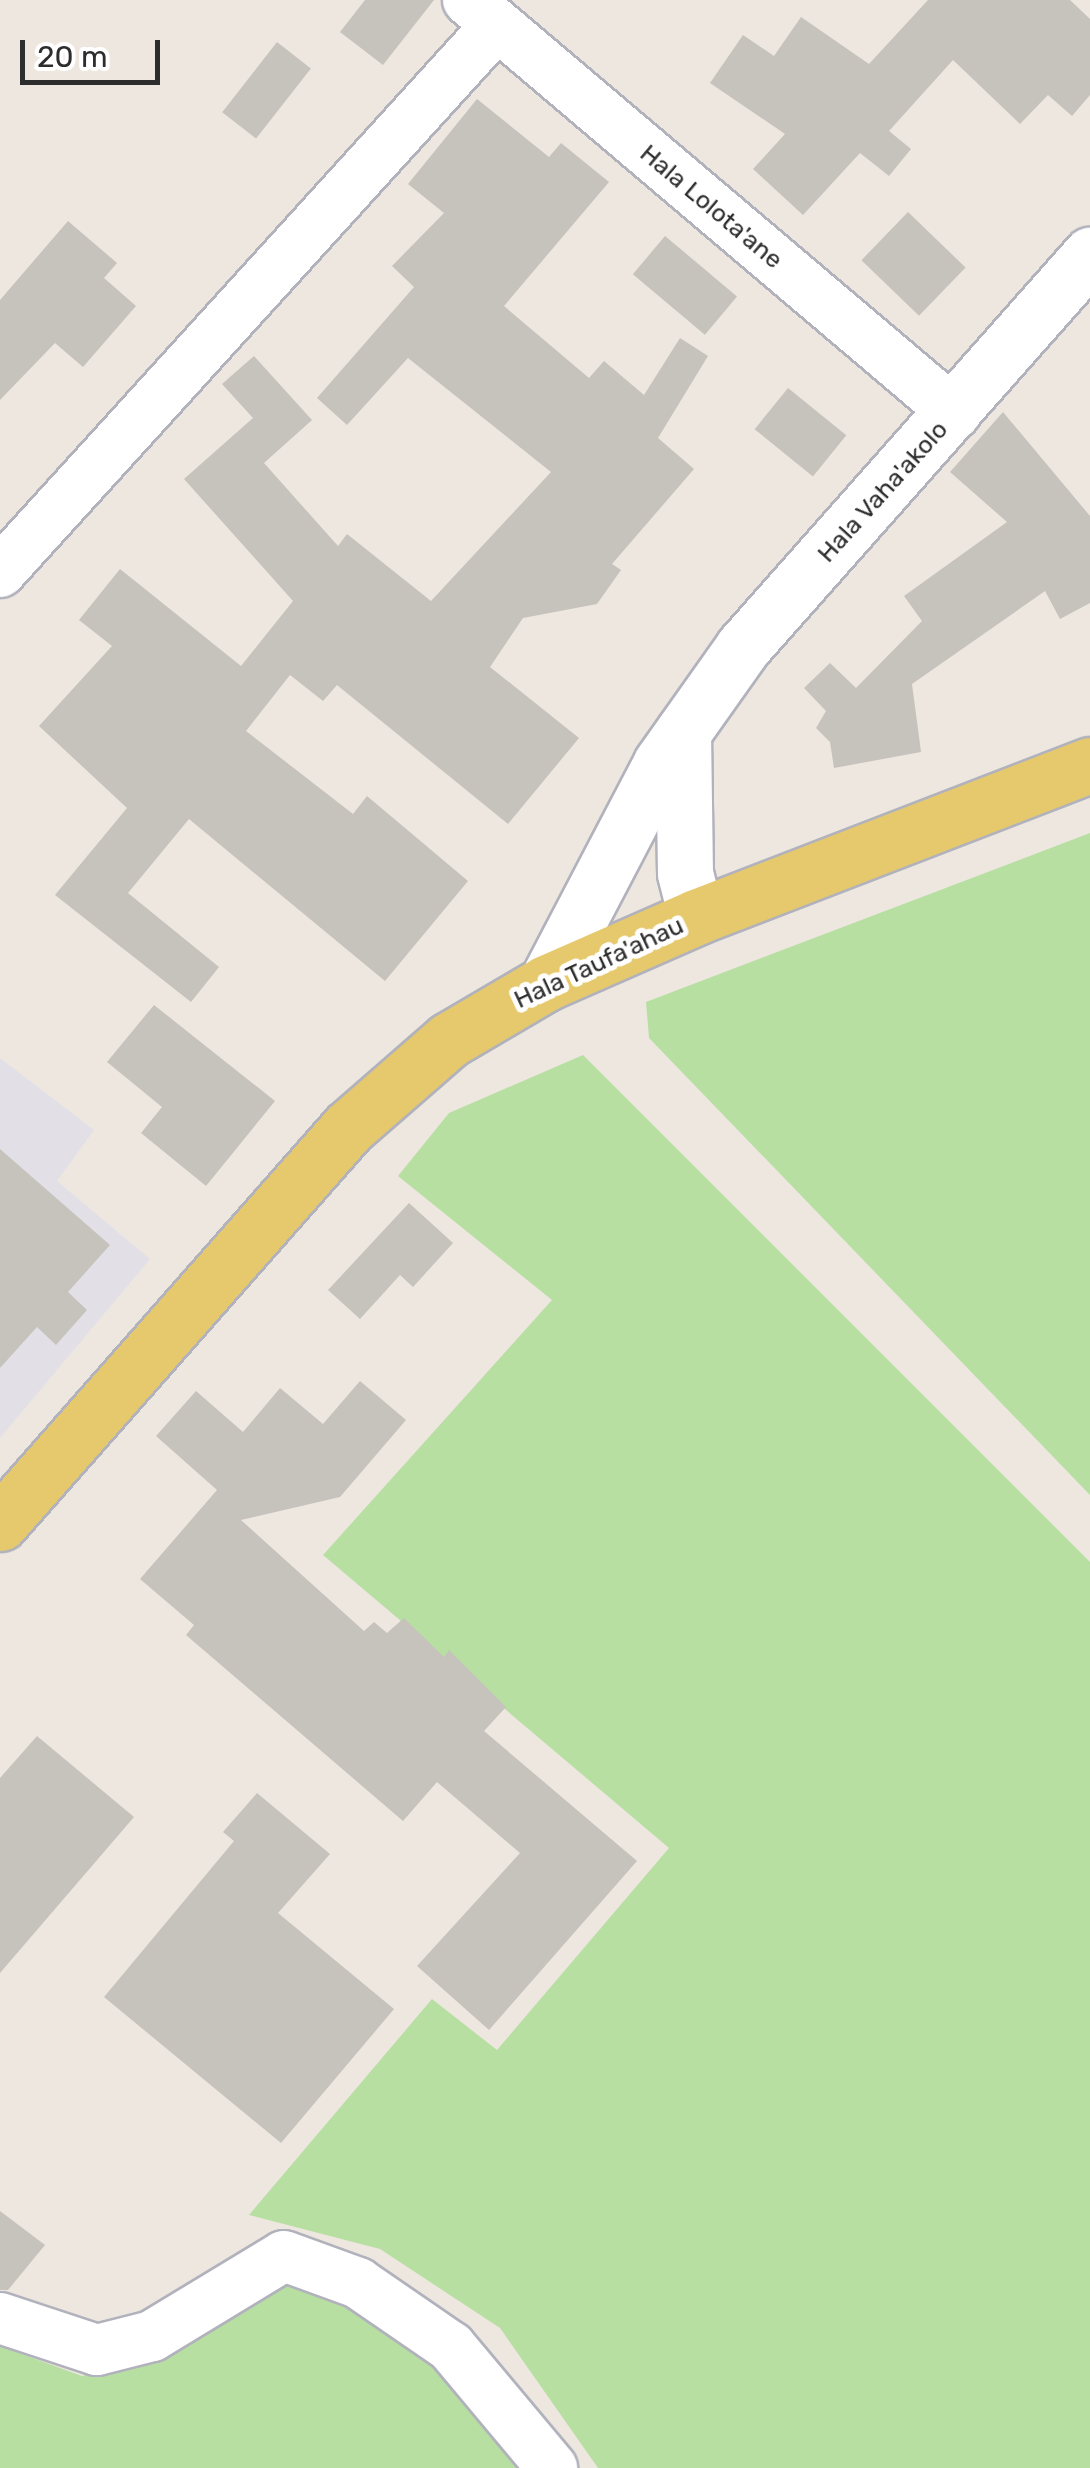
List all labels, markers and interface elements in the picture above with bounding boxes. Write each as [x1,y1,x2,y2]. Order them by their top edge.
scale bar [25,20,165,82]
text: 20 m [37,39,108,75]
street label: Hala Lolota'ane [634,139,788,275]
street label: Hala Vaha'akolo [811,415,955,569]
street label: Hala Taufa'ahau [509,911,689,1015]

